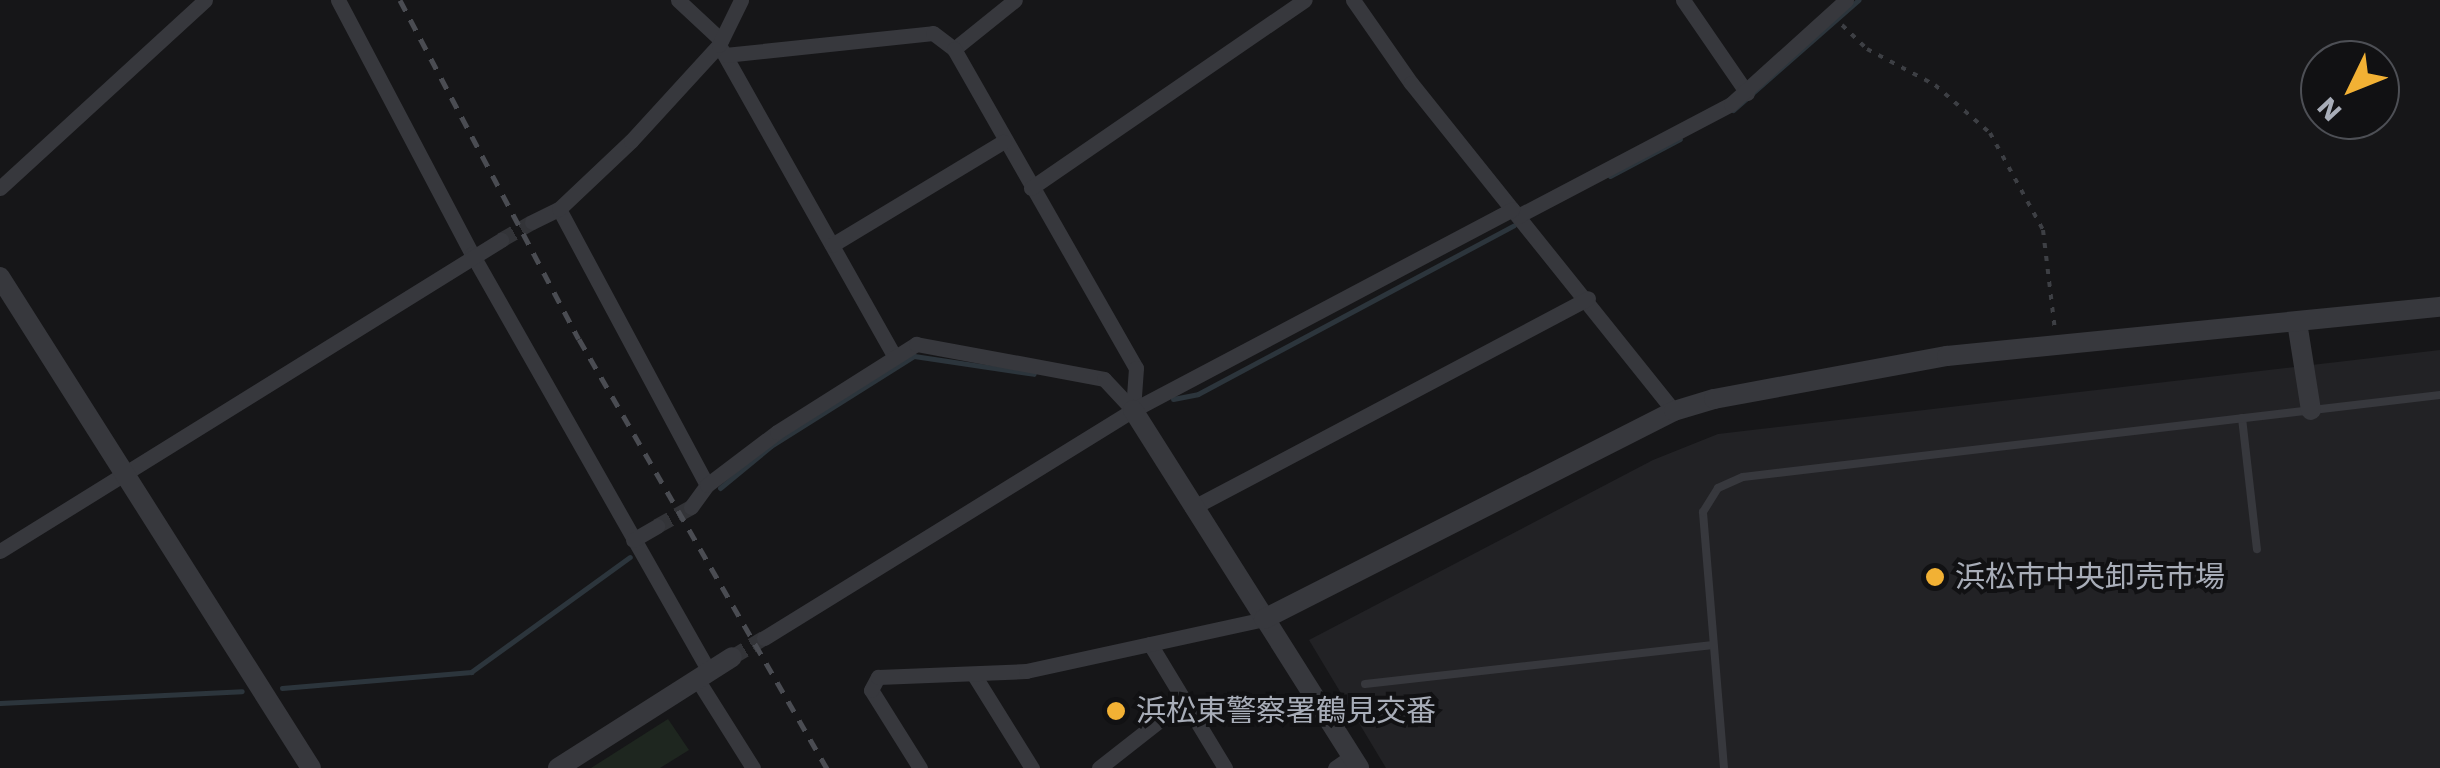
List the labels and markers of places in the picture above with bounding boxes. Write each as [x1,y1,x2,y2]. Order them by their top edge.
place label: 浜松市中央卸売市場 [1955,559,2225,595]
marker: 浜松市中央卸売市場 [1924,566,1946,588]
place label: 浜松東警察署鶴見交番 [1136,693,1436,729]
marker: 浜松東警察署鶴見交番 [1105,700,1127,722]

